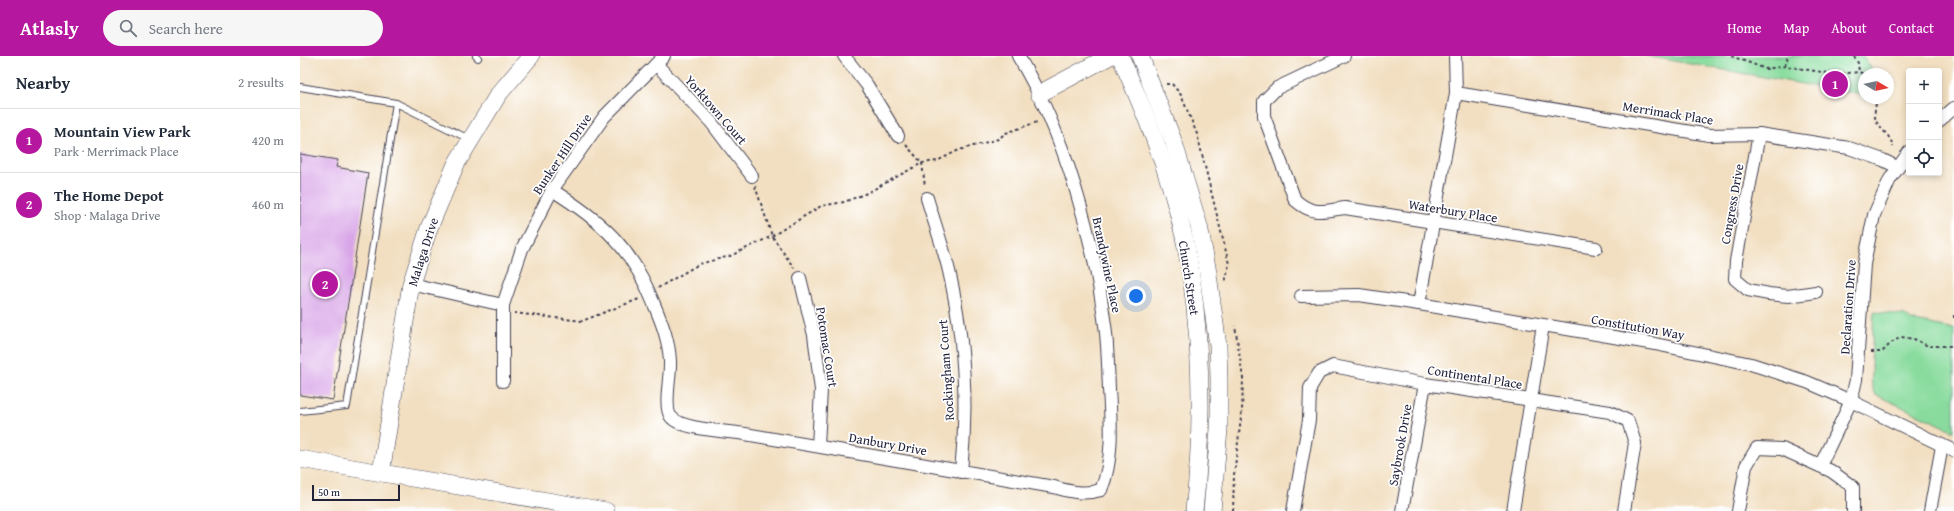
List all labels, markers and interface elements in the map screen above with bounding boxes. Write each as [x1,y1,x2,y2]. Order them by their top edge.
search box [103,10,383,46]
text: Atlasly [20,14,79,42]
icon: search [117,17,139,39]
text: Search here [149,18,223,39]
text: Home [1727,18,1762,38]
text: Map [1784,18,1809,38]
text: About [1831,18,1867,38]
text: Contact [1889,18,1934,38]
north arrow [1858,68,1894,104]
map controls [1906,68,1942,176]
button: + [1906,68,1942,104]
pin: 1 [1822,69,1848,99]
text: Nearby [16,70,70,95]
street label: Yorktown Court [680,71,752,149]
text: 2 results [238,73,284,92]
street label: Merrimack Place [1621,96,1715,130]
button: − [1906,104,1942,140]
street label: Bunker Hill Drive [528,110,596,198]
text: Mountain View Park [54,121,191,142]
text: 1 [26,131,32,150]
text: 420 m [252,131,284,150]
button: locate [1906,140,1942,176]
text: Park · Merrimack Place [54,142,179,161]
street label: Congress Drive [1716,162,1748,246]
text: The Home Depot [54,185,164,206]
text: 2 [26,195,32,214]
text: 460 m [252,195,284,214]
street label: Waterbury Place [1407,195,1499,227]
text: Shop · Malaga Drive [54,206,160,225]
street label: Malaga Drive [403,215,443,289]
street label: Brandywine Place [1088,215,1126,315]
street label: Church Street [1174,239,1204,317]
street label: Declaration Drive [1835,259,1861,355]
pin: 2 [312,269,338,299]
your location [1126,286,1146,306]
street label: Potomac Court [811,306,843,389]
street label: Constitution Way [1590,309,1687,345]
street label: Rockingham Court [933,318,959,421]
street label: Continental Place [1426,360,1524,394]
street label: Saybrook Drive [1383,403,1417,487]
street label: Danbury Drive [847,428,929,460]
scale bar [312,483,400,502]
text: 50 m [318,484,340,500]

